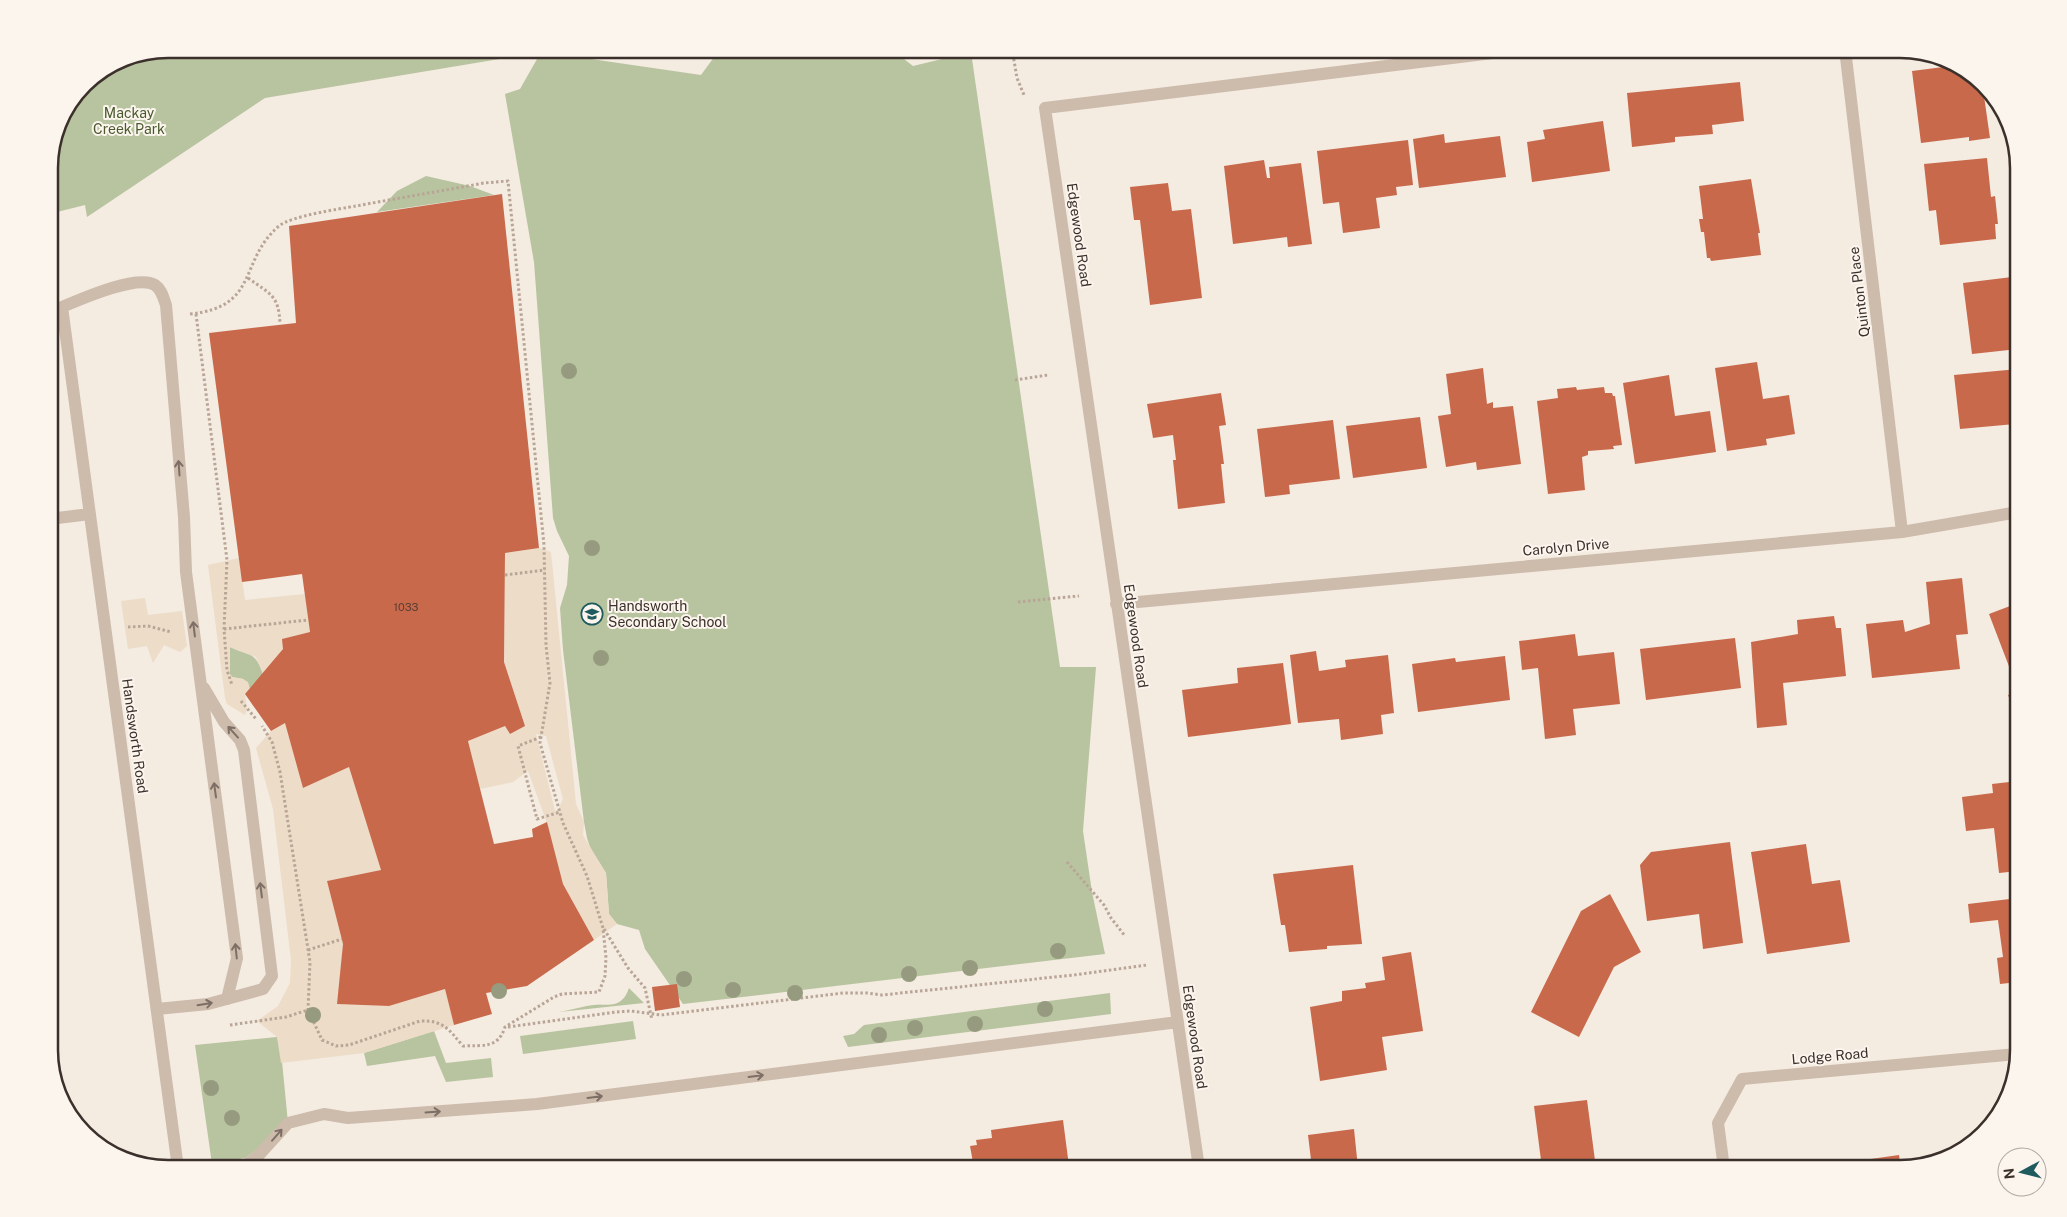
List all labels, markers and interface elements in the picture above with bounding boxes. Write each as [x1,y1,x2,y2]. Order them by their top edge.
park label: Mackay Creek Park [93,105,165,137]
street label: Edgewood Road [1064,182,1094,288]
street label: Quinton Place [1846,246,1872,338]
one-way arrow [174,460,184,476]
street label: Carolyn Drive [1522,535,1610,559]
street label: Edgewood Road [1121,583,1151,689]
place label: Handsworth Secondary School [608,598,727,630]
house number: 1033 [394,601,419,613]
school or university icon: Handsworth Secondary School [580,602,604,626]
one-way arrow [188,621,198,637]
street label: Handsworth Road [119,677,151,795]
one-way arrow [227,726,239,739]
one-way arrow [210,783,220,799]
one-way arrow [256,883,266,899]
one-way arrow [231,944,241,960]
street label: Edgewood Road [1180,984,1210,1090]
one-way arrow [197,998,213,1008]
street label: Lodge Road [1791,1045,1869,1067]
one-way arrow [748,1071,764,1081]
one-way arrow [586,1092,602,1102]
one-way arrow [425,1107,441,1116]
one-way arrow [272,1128,283,1141]
north arrow [1997,1147,2047,1197]
text: N [2000,1167,2018,1180]

